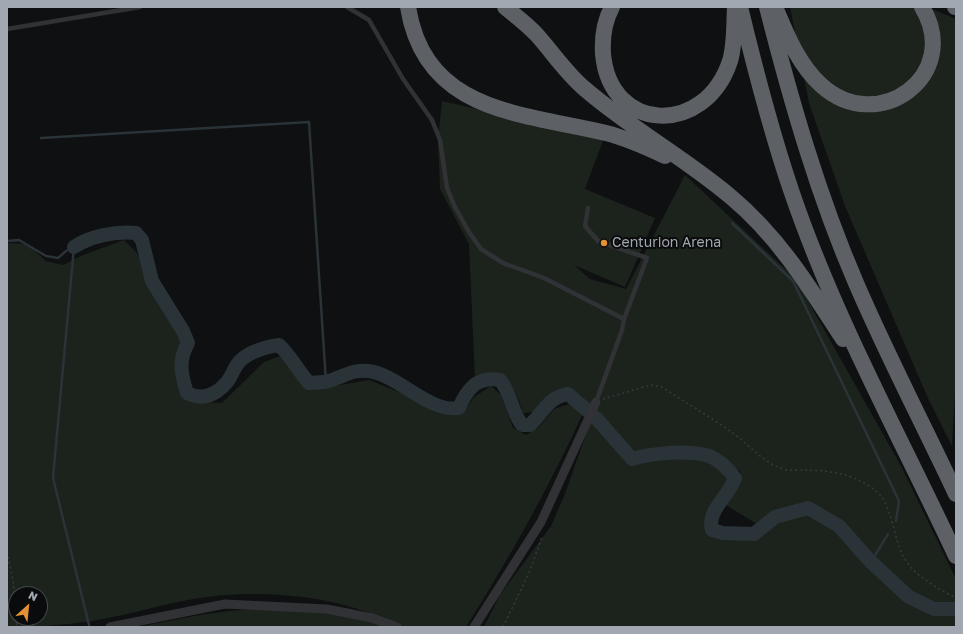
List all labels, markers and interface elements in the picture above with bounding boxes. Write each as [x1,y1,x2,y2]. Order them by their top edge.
place label: Centurion Arena [612,235,721,251]
marker: Centurion Arena [599,238,609,248]
north arrow [8,586,48,626]
text: N [27,588,40,603]

